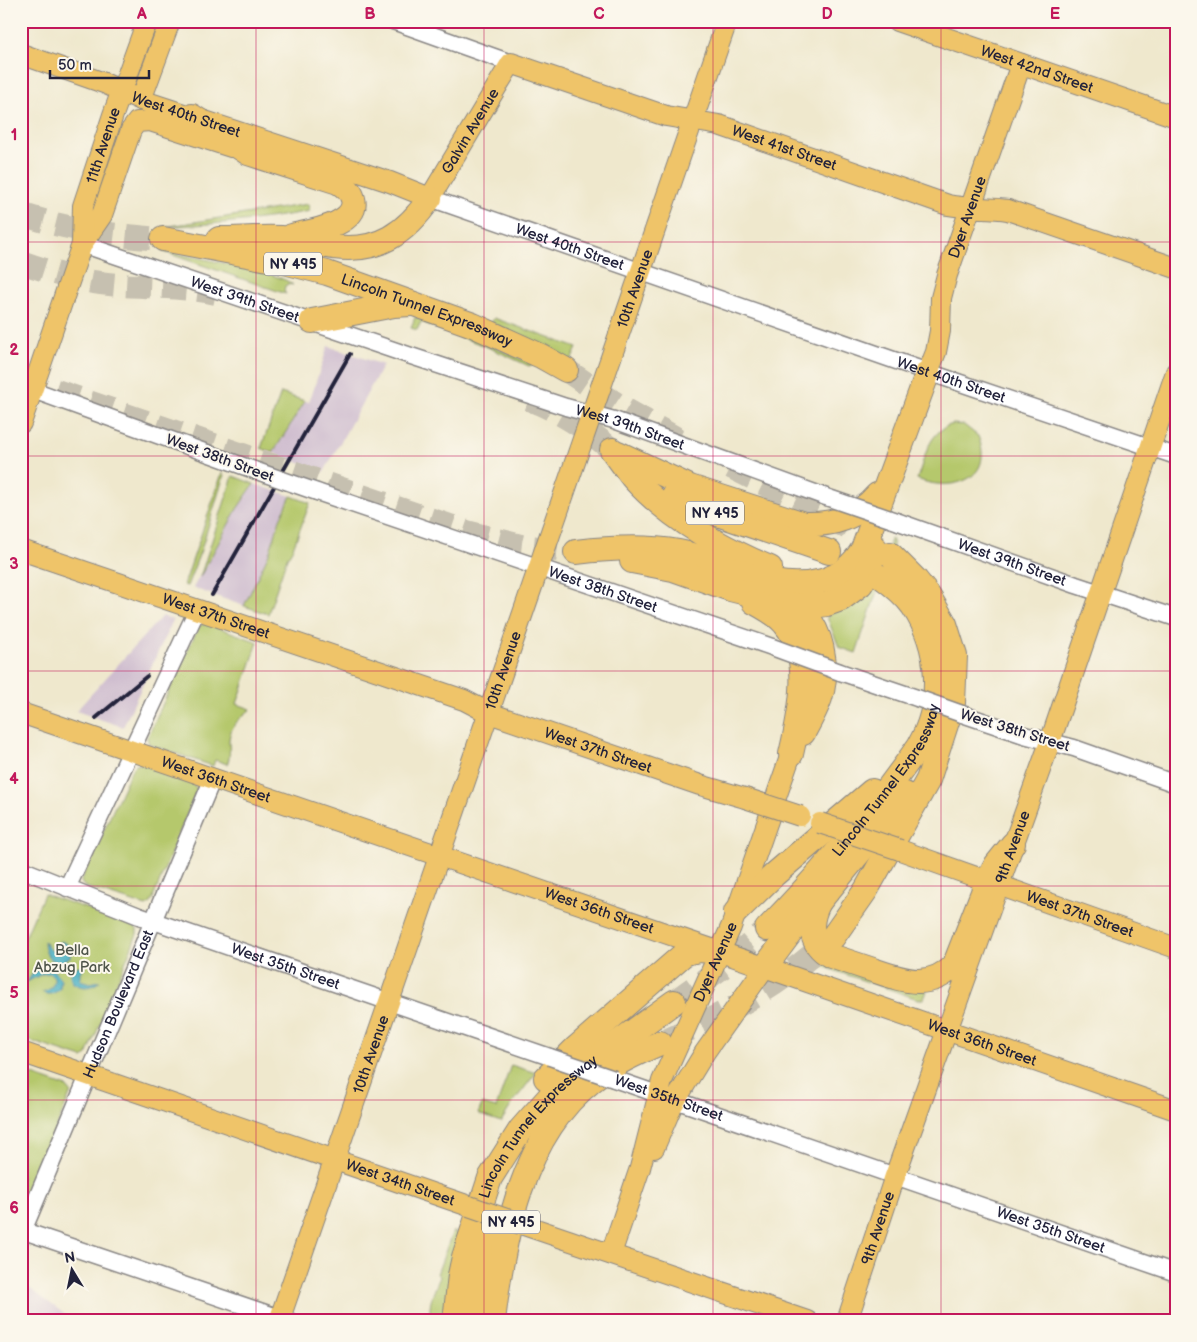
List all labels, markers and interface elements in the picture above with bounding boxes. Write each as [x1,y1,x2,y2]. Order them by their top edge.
text: A [136,5,147,24]
text: B [364,5,376,24]
text: C [593,5,605,24]
text: D [821,5,833,24]
text: E [1050,5,1060,24]
street label: West 42nd Street [978,41,1096,98]
scale bar [50,48,149,80]
text: 50 m [58,56,92,75]
street label: Galvin Avenue [438,85,504,178]
street label: West 40th Street [128,88,243,142]
street label: 11th Avenue [82,105,125,186]
street label: West 41st Street [729,121,839,175]
text: 1 [11,126,17,145]
street label: Dyer Avenue [945,174,991,261]
street label: West 40th Street [513,220,627,275]
street label: 10th Avenue [613,247,658,331]
road number: NY 495 [264,252,322,276]
street label: Lincoln Tunnel Expressway [338,270,515,352]
street label: West 39th Street [188,273,302,327]
text: 2 [9,341,19,360]
street label: West 40th Street [894,353,1008,408]
street label: West 39th Street [573,401,687,455]
street label: West 38th Street [163,430,277,487]
road number: NY 495 [686,502,744,524]
street label: West 39th Street [955,535,1069,591]
text: 3 [9,555,19,574]
street label: West 38th Street [546,563,660,617]
street label: West 37th Street [160,590,273,644]
street label: 10th Avenue [481,629,526,713]
street label: Lincoln Tunnel Expressway [828,702,944,861]
street label: West 38th Street [958,705,1072,756]
street label: West 37th Street [542,724,654,778]
street label: West 36th Street [159,753,273,808]
text: 4 [9,770,19,789]
street label: 9th Avenue [991,808,1035,886]
street label: West 36th Street [542,884,656,939]
street label: West 37th Street [1024,887,1136,942]
street label: Dyer Avenue [690,920,742,1005]
street label: Hudson Boulevard East [79,927,158,1081]
street label: West 35th Street [229,939,343,994]
park label: Bella Abzug Park [34,941,111,977]
text: 5 [9,984,19,1003]
street label: 10th Avenue [349,1013,394,1096]
street label: West 36th Street [925,1015,1039,1071]
street label: Lincoln Tunnel Expressway [475,1051,602,1201]
street label: West 35th Street [612,1071,726,1126]
street label: West 34th Street [343,1155,457,1210]
street label: 9th Avenue [857,1189,899,1267]
text: 6 [9,1199,19,1218]
street label: West 35th Street [994,1203,1108,1258]
road number: NY 495 [482,1210,540,1234]
north arrow [48,1244,98,1294]
text: N [63,1248,76,1267]

